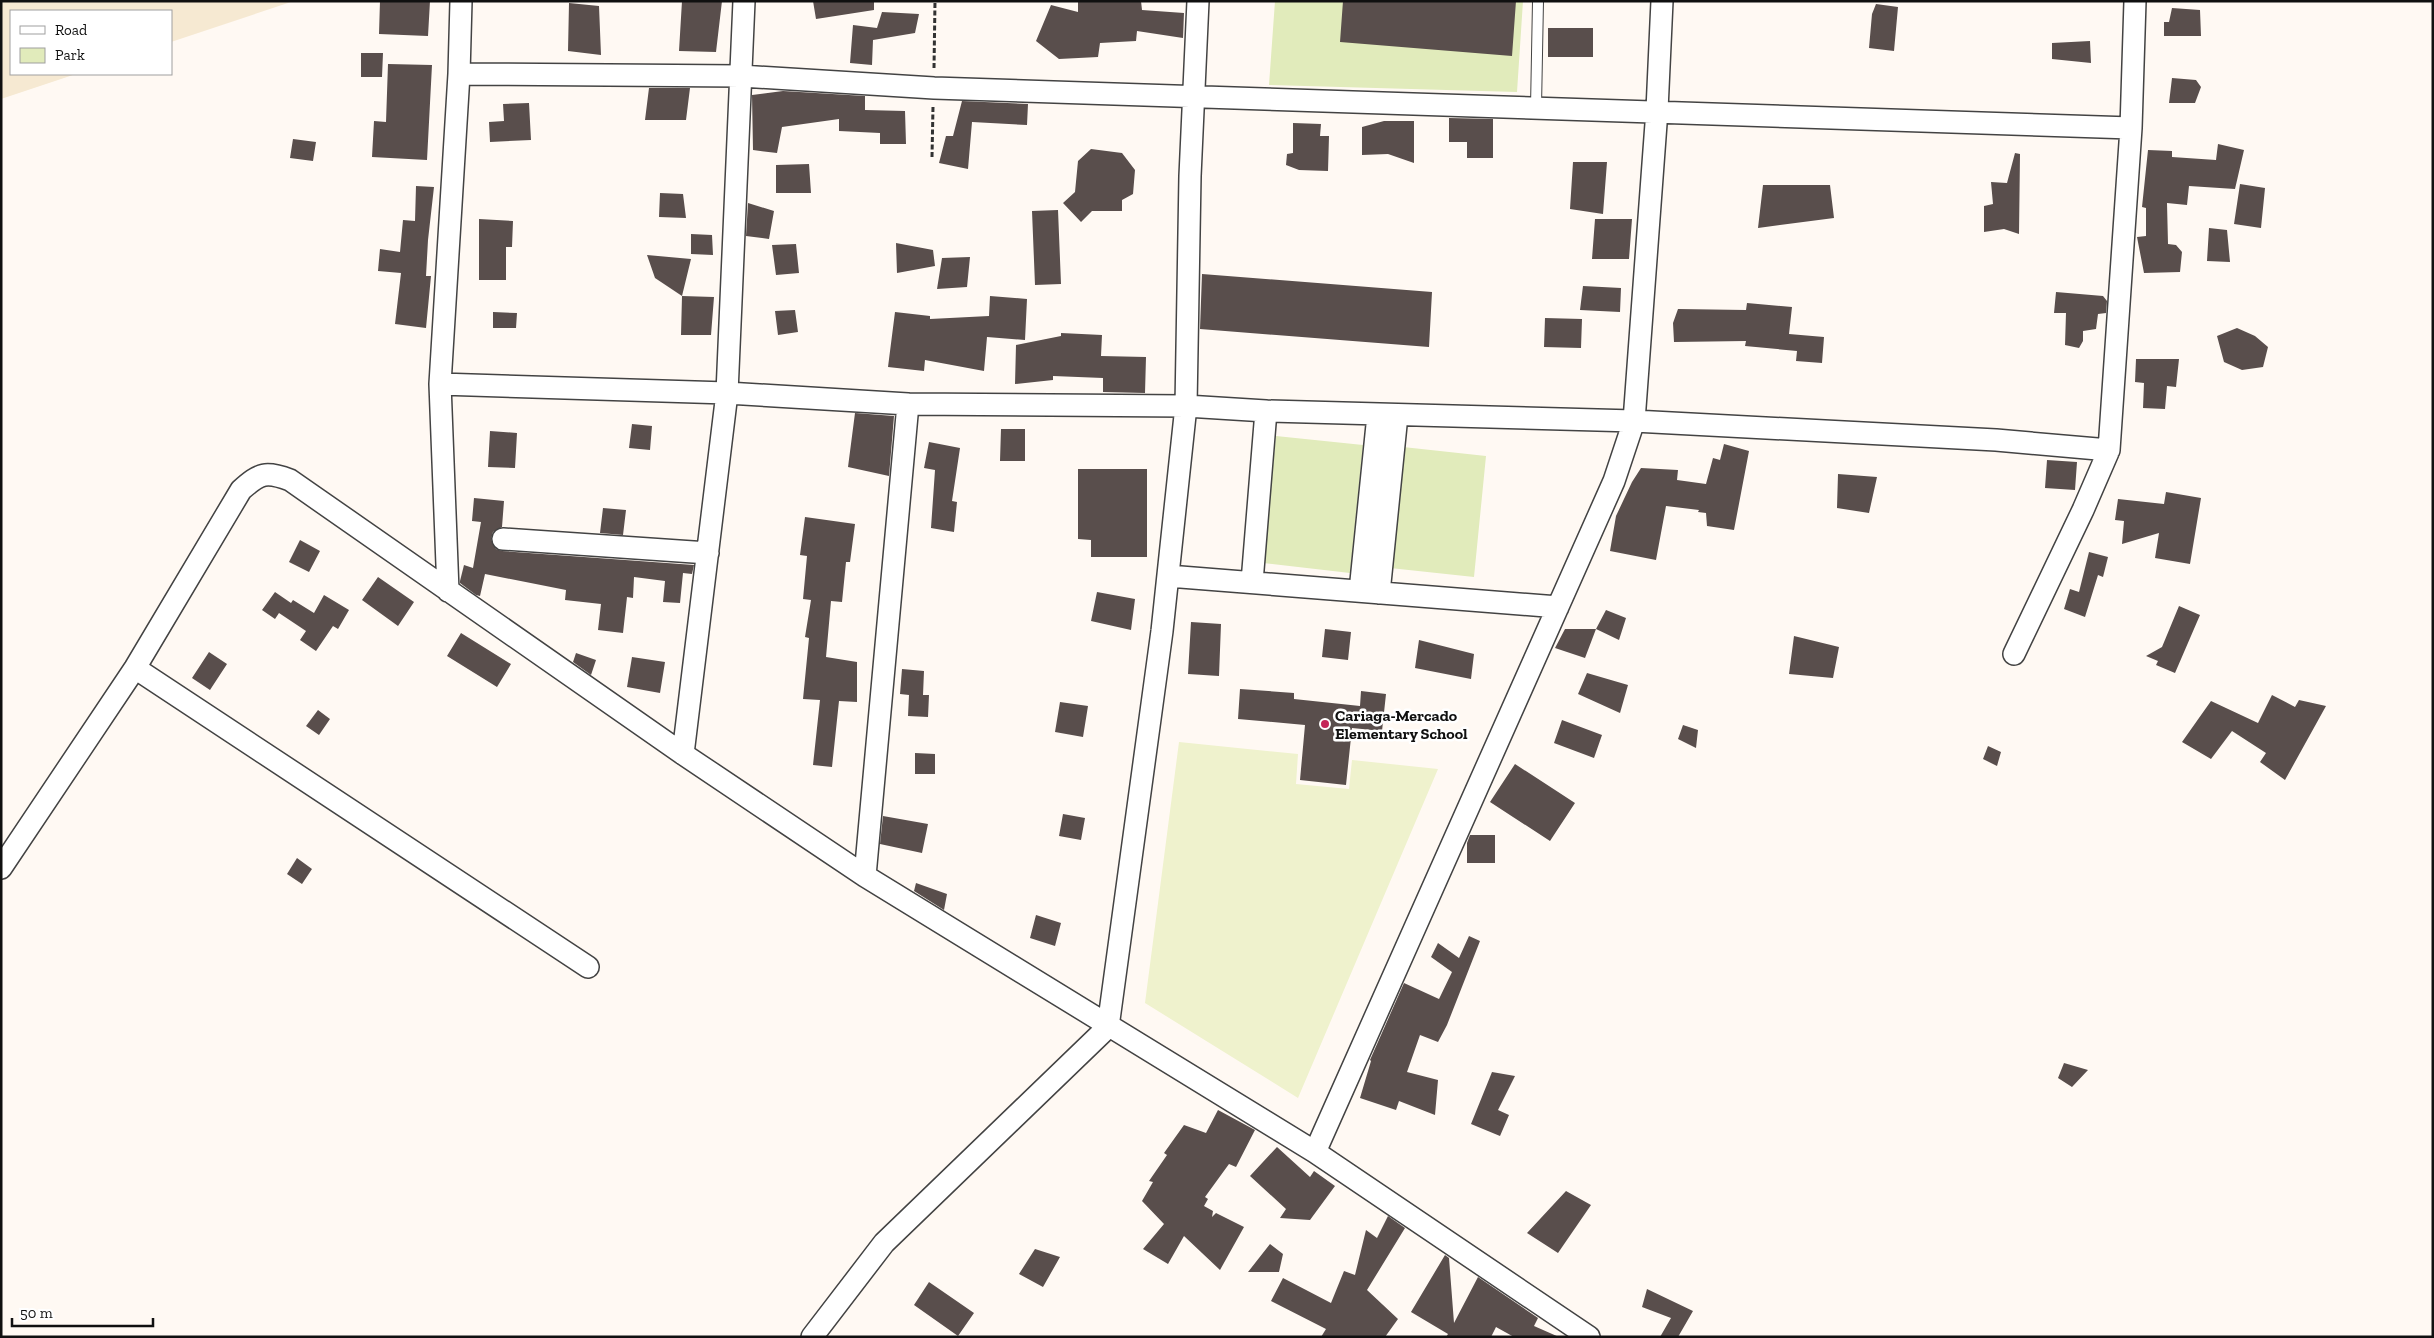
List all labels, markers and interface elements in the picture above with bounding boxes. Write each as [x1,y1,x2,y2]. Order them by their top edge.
legend [10,10,172,75]
text: Road [55,21,88,39]
text: Park [55,46,85,64]
place label: Cariaga-Mercado Elementary School [1335,706,1468,743]
marker: Cariaga-Mercado Elementary School [1319,718,1331,730]
scale bar [12,1296,154,1328]
text: 50 m [20,1304,53,1322]

